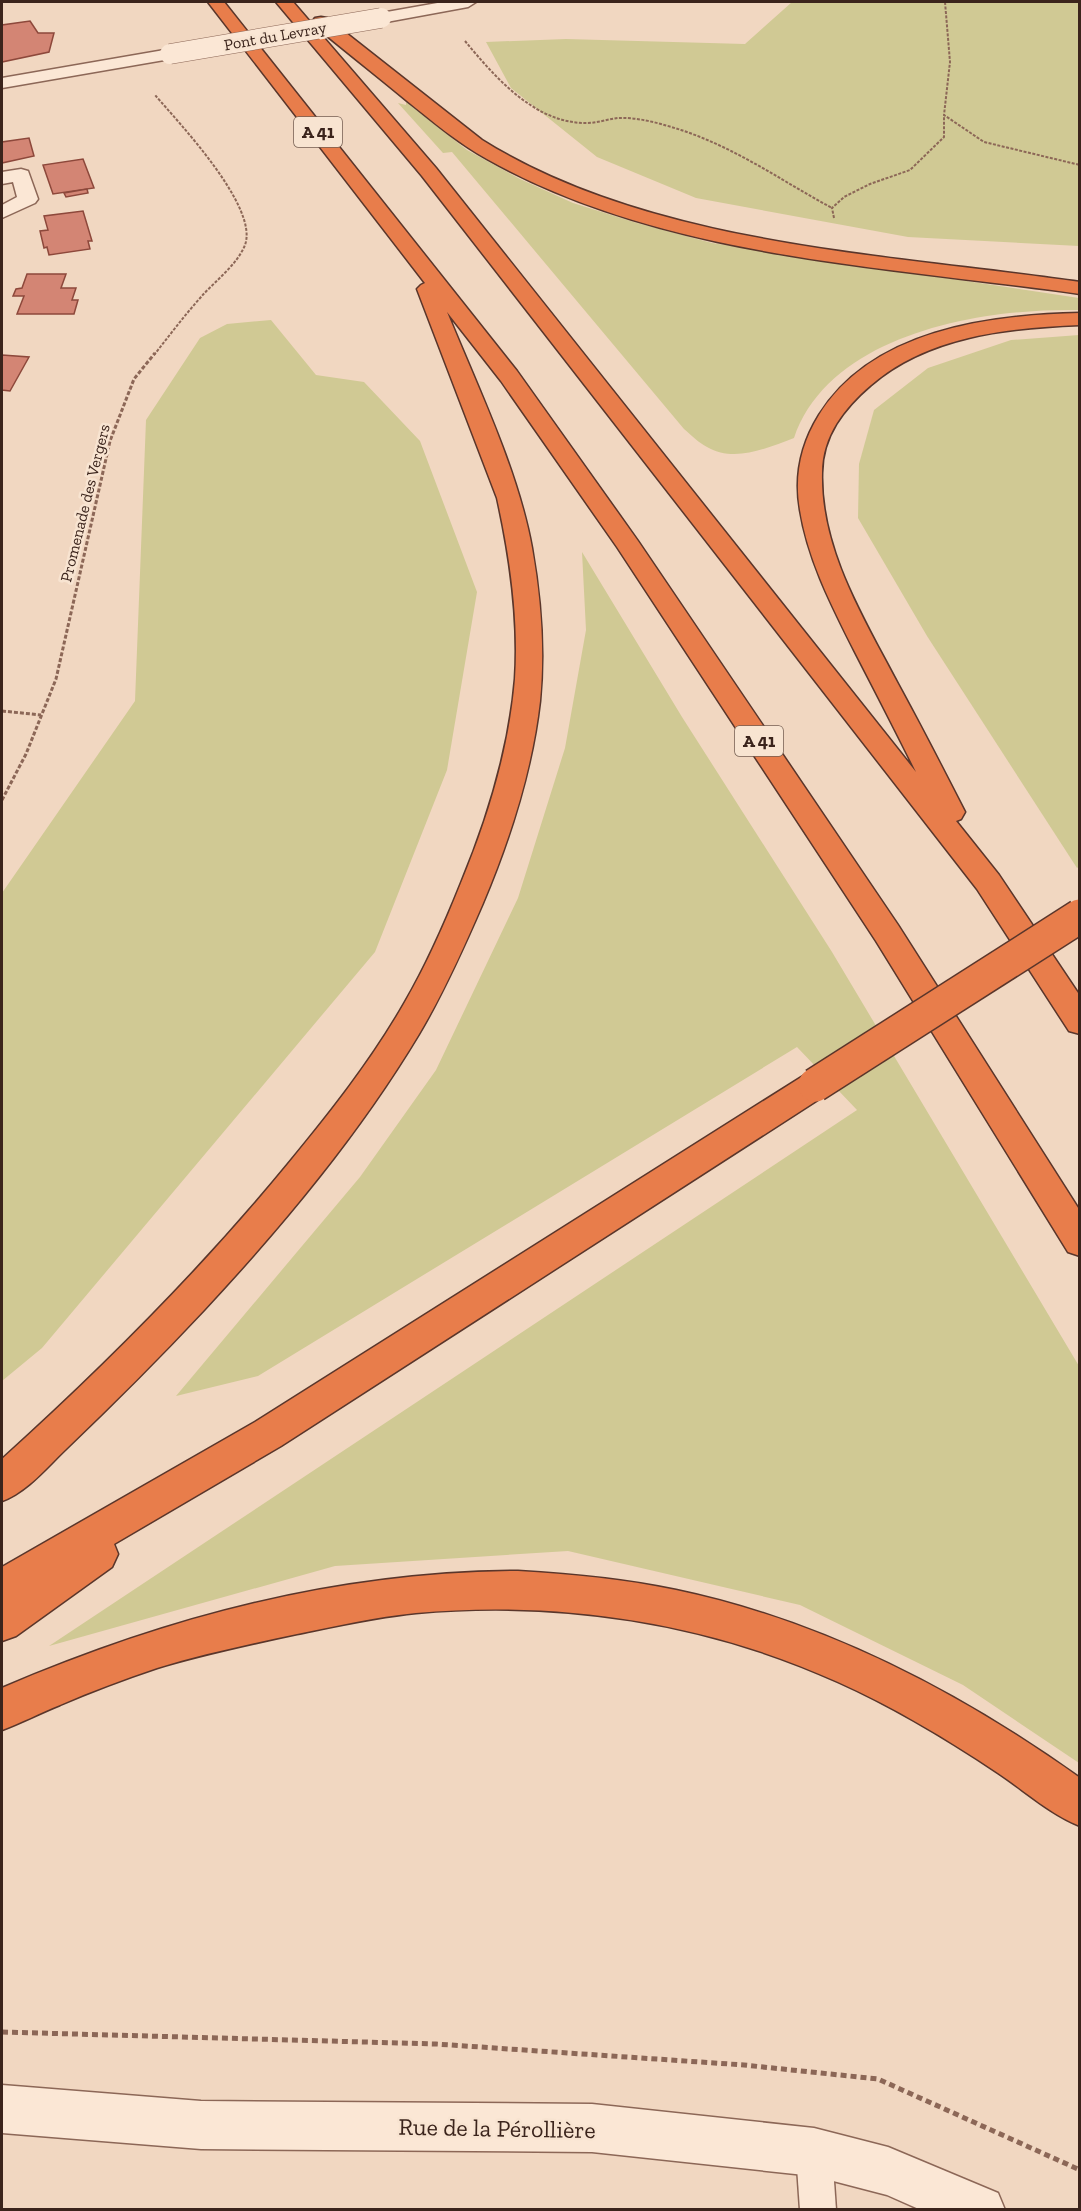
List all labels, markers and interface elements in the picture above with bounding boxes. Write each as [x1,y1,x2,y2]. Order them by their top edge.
street label: Pont du Levray [222,18,328,54]
road number: A 41 [294,117,342,147]
street label: Promenade des Vergers [56,422,114,584]
road number: A 41 [735,726,783,756]
street label: Rue de la Pérollière [398,2112,596,2144]

